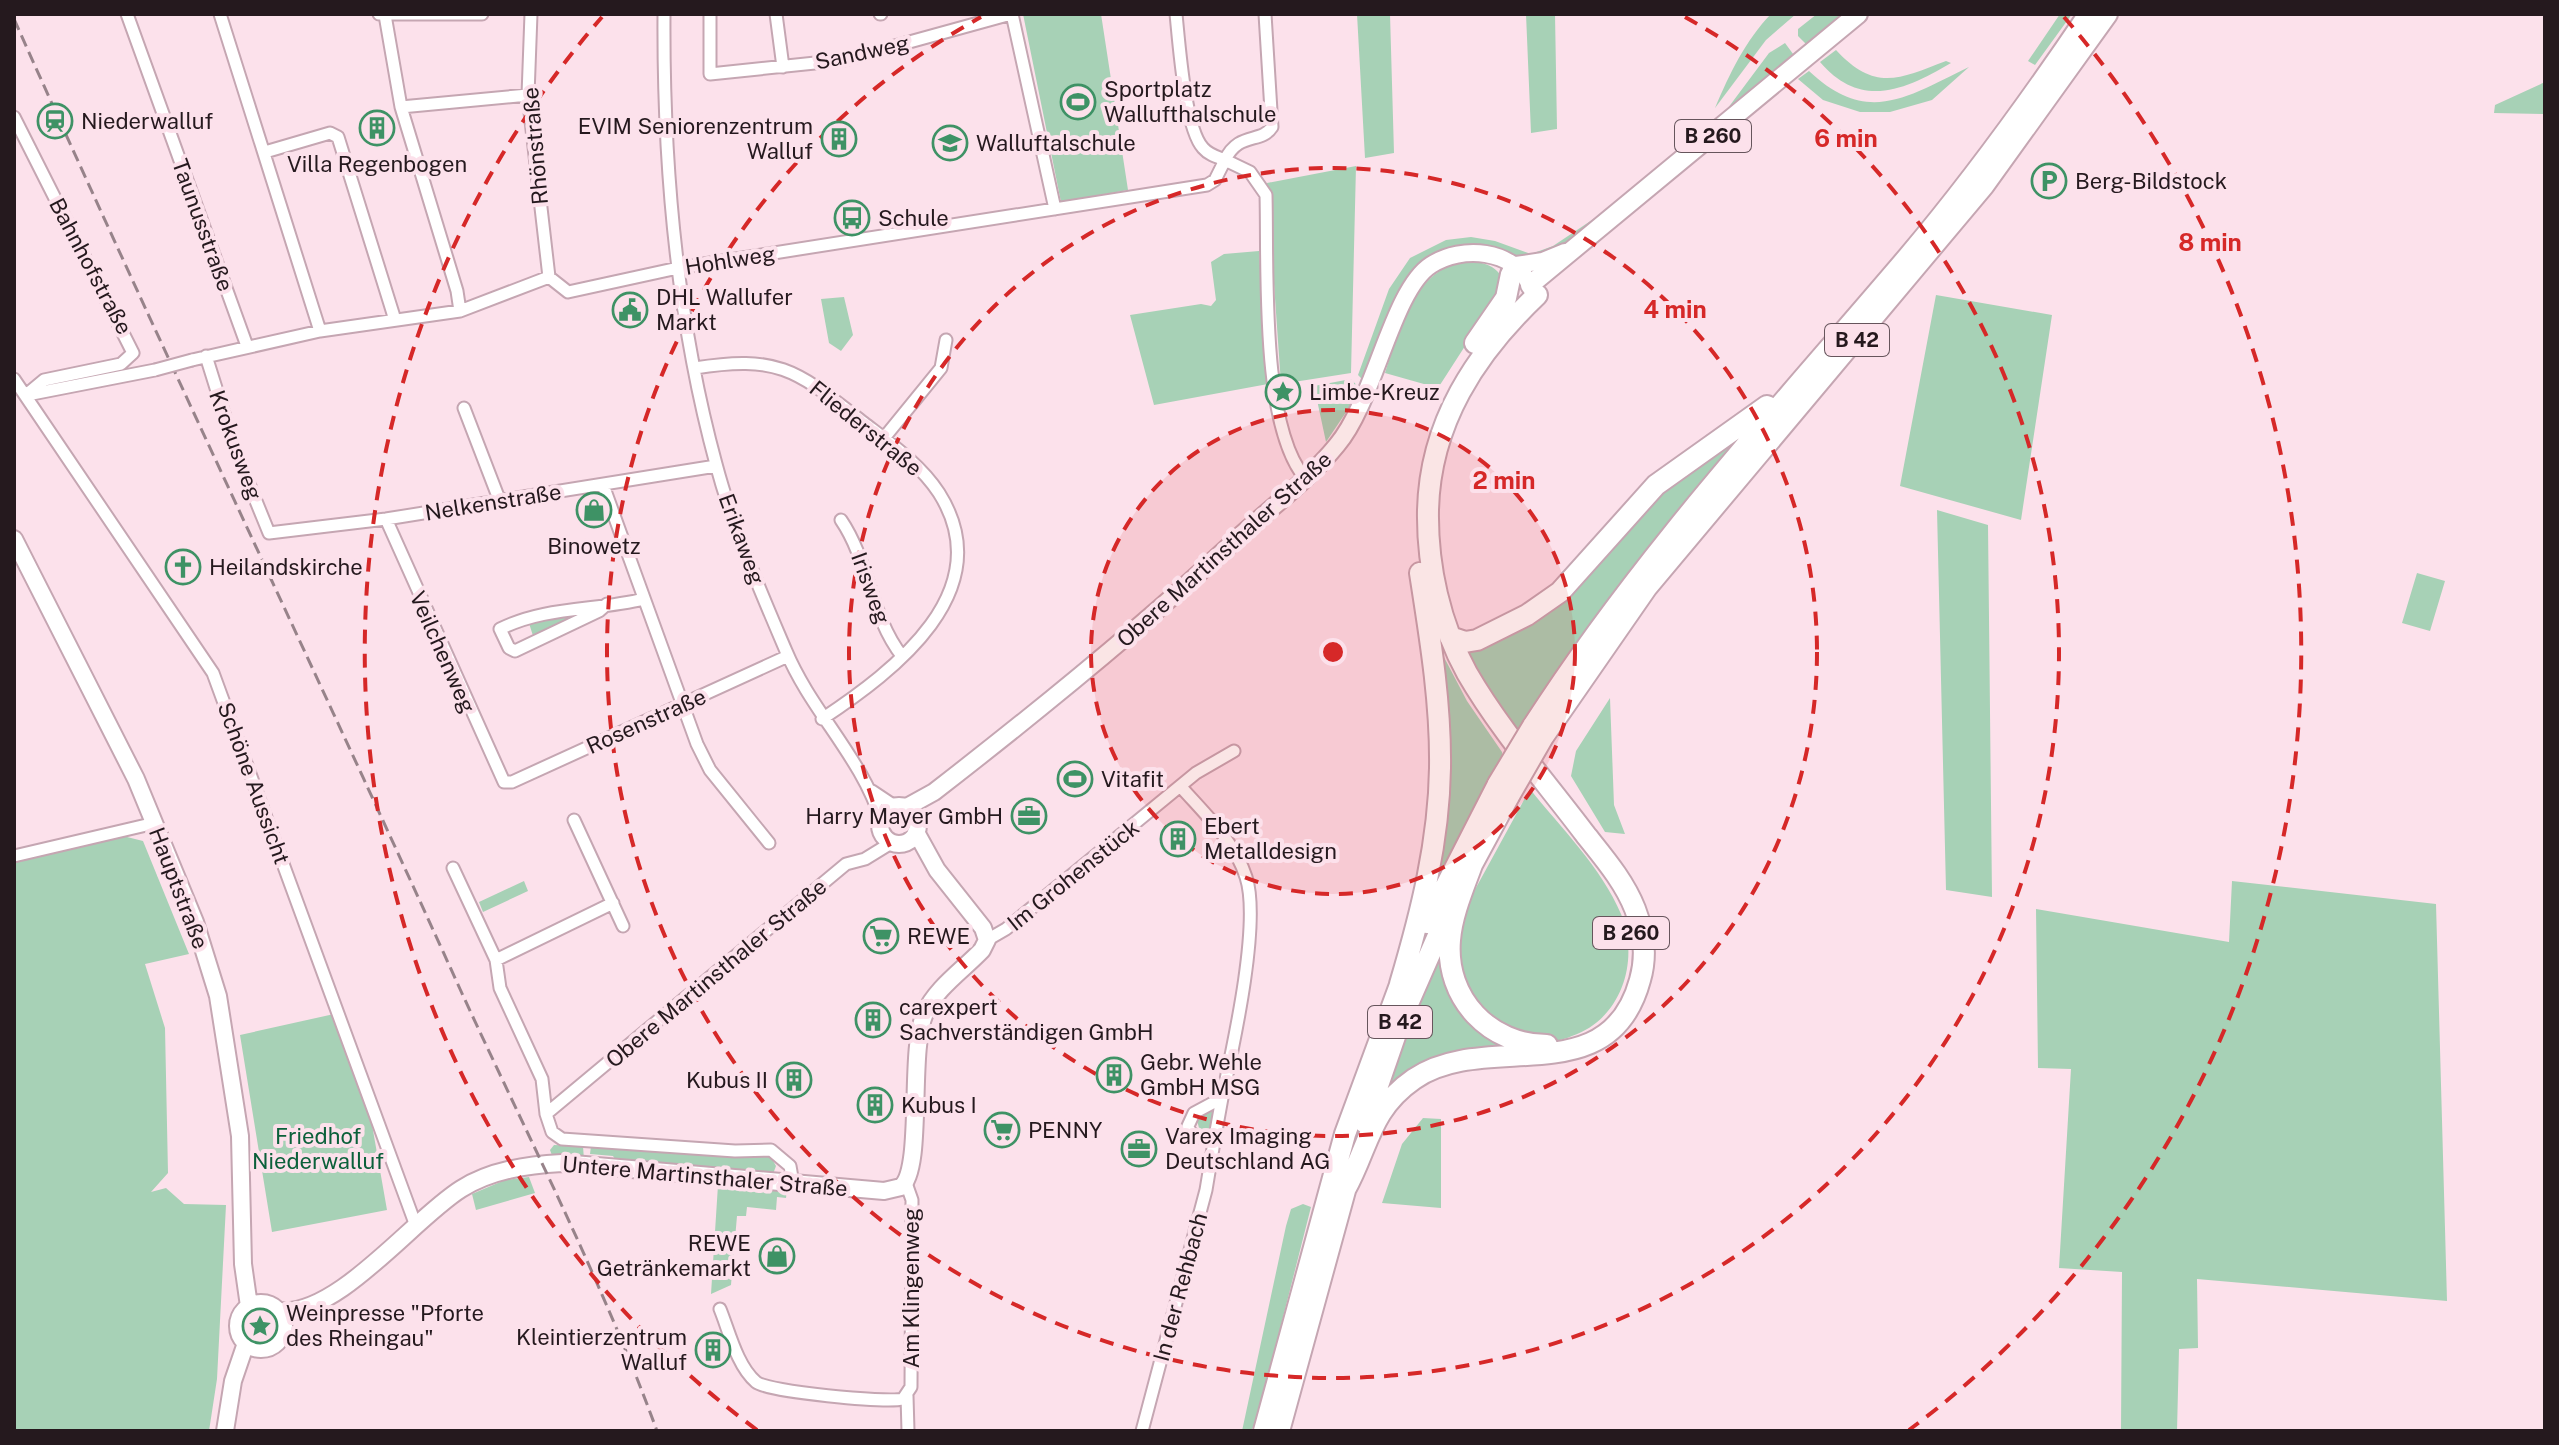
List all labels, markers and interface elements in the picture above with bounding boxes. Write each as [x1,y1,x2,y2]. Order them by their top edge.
street label: Sandweg [813,29,911,75]
place label: Sportplatz Wallufthalschule [1104,76,1276,127]
sports icon: Sportplatz Wallufthalschule [1059,83,1097,121]
street label: Rhönstraße [517,86,553,206]
station icon: Niederwalluf [36,102,74,140]
place label: Niederwalluf [81,108,213,134]
building icon: Villa Regenbogen [358,109,396,147]
place label: EVIM Seniorenzentrum Walluf [578,113,813,164]
building icon: EVIM Seniorenzentrum Walluf [820,120,858,158]
road number: B 260 [1675,120,1751,152]
school or university icon: Walluftalschule [931,124,969,162]
text: 6 min [1814,124,1878,152]
place label: Walluftalschule [976,130,1136,156]
place label: Villa Regenbogen [287,151,467,177]
street label: Taunusstraße [167,155,239,295]
parking icon: Berg-Bildstock [2030,162,2068,200]
place label: Berg-Bildstock [2075,168,2227,194]
street label: Bahnhofstraße [44,193,138,339]
bus stop icon: Schule [833,199,871,237]
place label: Schule [878,205,949,231]
text: 8 min [2178,228,2242,256]
street label: Hohlweg [683,240,777,280]
place label: DHL Wallufer Markt [656,284,793,335]
public building icon: DHL Wallufer Markt [611,291,649,329]
text: 4 min [1643,295,1707,323]
road number: B 42 [1825,324,1889,356]
place icon: Limbe-Kreuz [1264,373,1302,411]
street label: Fliederstraße [805,375,927,481]
place label: Limbe-Kreuz [1309,379,1440,405]
street label: Krokusweg [204,387,268,503]
street label: Obere Martinsthaler Straße [1111,446,1337,652]
text: 2 min [1473,466,1535,494]
street label: Nelkenstraße [423,478,563,526]
street label: Erikaweg [714,490,770,588]
shop icon: Binowetz [575,491,613,529]
place label: Binowetz [547,533,641,559]
church icon: Heilandskirche [164,548,202,586]
street label: Irisweg [846,549,896,627]
place label: Heilandskirche [209,554,363,580]
street label: Veilchenweg [405,587,481,717]
centre of rings [1319,638,1347,666]
street label: Rosenstraße [582,683,710,759]
street label: Schöne Aussicht [213,698,295,868]
sports icon: Vitafit [1056,760,1094,798]
place label: Vitafit [1101,766,1164,792]
office icon: Harry Mayer GmbH [1010,797,1048,835]
place label: Harry Mayer GmbH [805,803,1003,829]
place label: Ebert Metalldesign [1204,813,1337,864]
street label: Im Grohenstück [1002,814,1144,936]
building icon: Ebert Metalldesign [1159,820,1197,858]
street label: Hauptstraße [144,823,214,953]
street label: Obere Martinsthaler Straße [601,873,831,1073]
supermarket icon: REWE [862,917,900,955]
road number: B 260 [1593,917,1669,949]
place label: REWE [907,923,970,949]
place label: carexpert Sachverständigen GmbH [899,994,1154,1045]
building icon: carexpert Sachverständigen GmbH [854,1001,892,1039]
road number: B 42 [1368,1006,1432,1038]
place label: Gebr. Wehle GmbH MSG [1140,1049,1262,1100]
building icon: Gebr. Wehle GmbH MSG [1095,1056,1133,1094]
building icon: Kubus II [775,1061,813,1099]
place label: Kubus II [686,1067,768,1093]
building icon: Kubus I [856,1086,894,1124]
place label: Kubus I [901,1092,977,1118]
supermarket icon: PENNY [983,1111,1021,1149]
place label: PENNY [1028,1117,1103,1143]
park label: Friedhof Niederwalluf [252,1123,384,1174]
place label: Varex Imaging Deutschland AG [1165,1123,1330,1174]
office icon: Varex Imaging Deutschland AG [1120,1130,1158,1168]
street label: Untere Martinsthaler Straße [561,1151,849,1201]
street label: Am Klingenweg [898,1208,924,1368]
street label: In der Rehbach [1148,1210,1212,1364]
place label: REWE Getränkemarkt [597,1230,751,1281]
shop icon: REWE Getränkemarkt [758,1237,796,1275]
place label: Weinpresse "Pforte des Rheingau" [286,1300,484,1351]
place icon: Weinpresse "Pforte des Rheingau" [241,1307,279,1345]
place label: Kleintierzentrum Walluf [516,1324,687,1375]
building icon: Kleintierzentrum Walluf [694,1331,732,1369]

